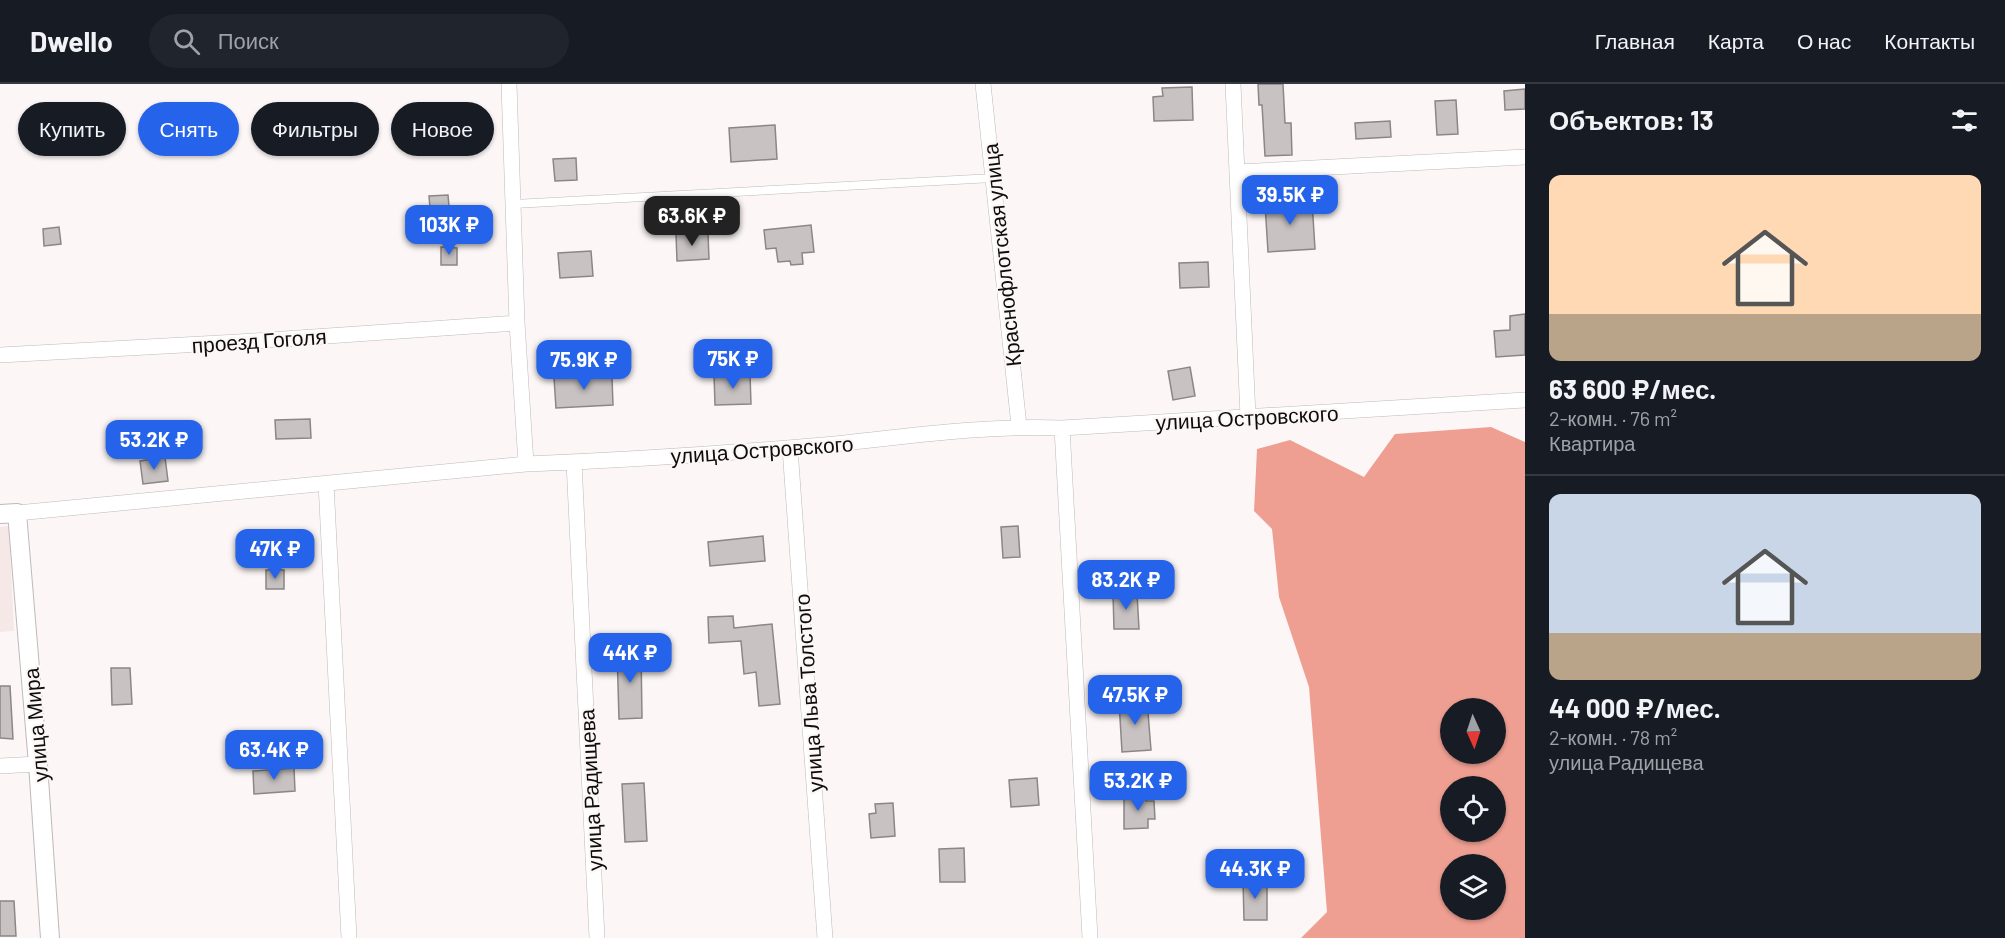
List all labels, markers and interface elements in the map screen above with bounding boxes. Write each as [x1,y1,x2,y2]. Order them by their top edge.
search box [149,14,569,68]
text: Dwello [30,24,113,58]
icon: search [170,25,203,58]
text: Поиск [218,27,279,53]
text: Главная [1595,28,1675,53]
text: Карта [1708,28,1764,53]
text: О нас [1797,28,1851,53]
text: Контакты [1884,28,1975,53]
chip: Купить [18,102,126,156]
chip: Снять [138,102,239,156]
chip: Фильтры [251,102,379,156]
chip: Новое [391,102,494,156]
text: Объектов: 13 [1549,104,1714,135]
icon: filters [1948,104,1981,137]
street label: Краснофлотская улица [977,142,1025,368]
pin: 39.5K ₽ [1235,175,1345,226]
text: 39.5K ₽ [1256,182,1324,206]
pin: 63.6K ₽ [637,196,747,247]
text: 63.6K ₽ [658,203,726,227]
pin: 103K ₽ [400,205,498,256]
text: 103K ₽ [419,212,479,236]
icon: home [1711,214,1819,322]
street label: проезд Гоголя [191,323,327,357]
pin: 75K ₽ [691,339,775,390]
pin: 75.9K ₽ [529,340,639,391]
text: 75K ₽ [707,346,759,370]
text: 75.9K ₽ [550,347,618,371]
text: 63 600 ₽/мес. [1549,373,1716,404]
street label: улица Островского [1155,400,1339,434]
text: 2-комн. · 76 m² [1549,406,1677,430]
pin: 53.2K ₽ [99,420,209,471]
text: 53.2K ₽ [120,427,188,451]
street label: улица Островского [670,430,854,468]
text: Квартира [1549,431,1635,455]
pin: 47K ₽ [233,529,317,580]
icon: home [1711,533,1819,641]
text: 47K ₽ [249,536,301,560]
pin: 83.2K ₽ [1071,560,1181,611]
text: 83.2K ₽ [1092,567,1160,591]
street label: улица Льва Толстого [789,593,827,793]
pin: 44K ₽ [588,633,672,684]
text: 44K ₽ [603,640,657,664]
street label: улица Мира [18,667,52,783]
pin: 47.5K ₽ [1080,675,1190,726]
text: 47.5K ₽ [1102,682,1168,706]
text: 44 000 ₽/мес. [1549,692,1721,723]
north arrow [1440,698,1506,764]
map controls [1440,698,1506,920]
street label: улица Радищева [573,708,607,872]
text: 2-комн. · 78 m² [1549,725,1677,749]
pin: 63.4K ₽ [219,730,329,781]
text: 63.4K ₽ [239,737,309,761]
text: улица Радищева [1549,750,1704,774]
pin: 53.2K ₽ [1083,761,1193,812]
text: 53.2K ₽ [1104,768,1172,792]
button: locate [1440,776,1506,842]
pin: 44.3K ₽ [1200,849,1310,900]
button: layers [1440,854,1506,920]
text: 44.3K ₽ [1220,856,1290,880]

